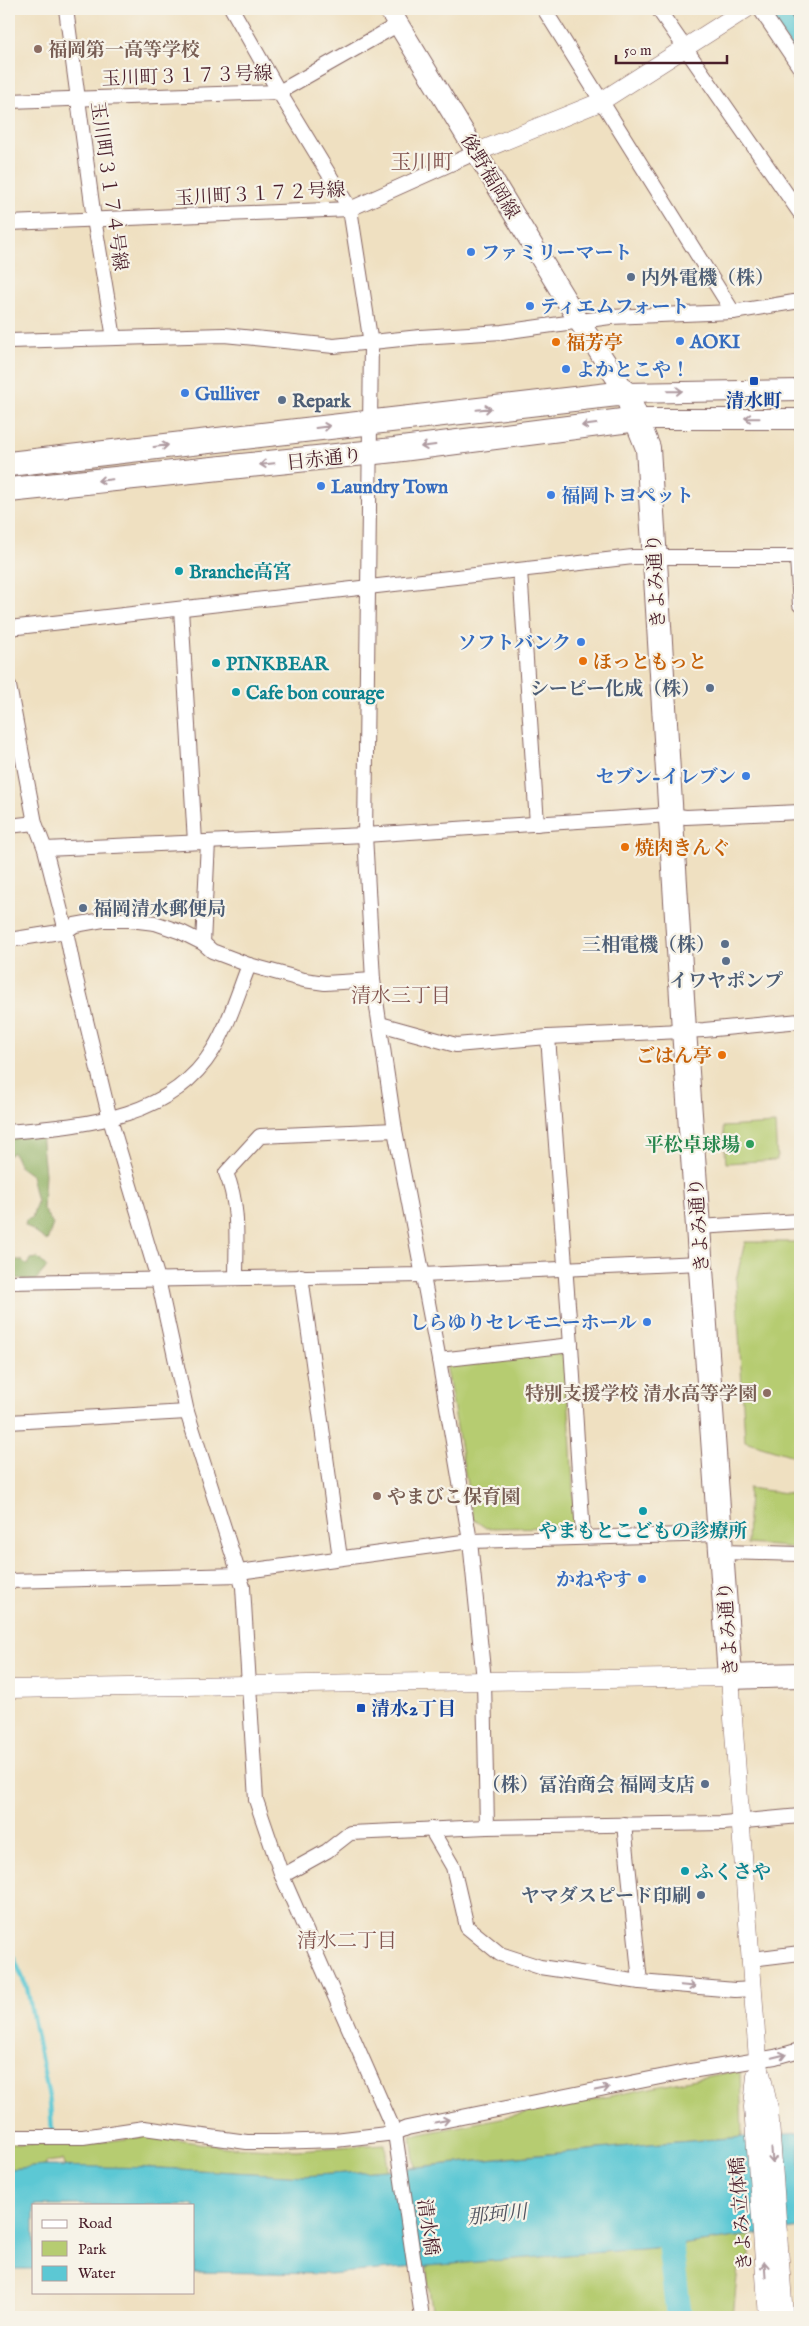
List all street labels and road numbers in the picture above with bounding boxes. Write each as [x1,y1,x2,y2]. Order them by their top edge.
street label: 玉川町３１７３号線 [101,62,273,92]
street label: 玉川町３１７４号線 [84,100,132,273]
street label: 後野福岡線 [455,130,524,224]
street label: 玉川町３１７２号線 [174,179,346,211]
street label: 日赤通り [285,444,363,476]
street label: きよみ通り [643,533,671,629]
street label: きよみ通り [685,1177,715,1273]
street label: きよみ通り [714,1581,744,1677]
street label: きよみ立体橋 [726,2156,758,2272]
street label: 清水橋 [411,2197,443,2257]

